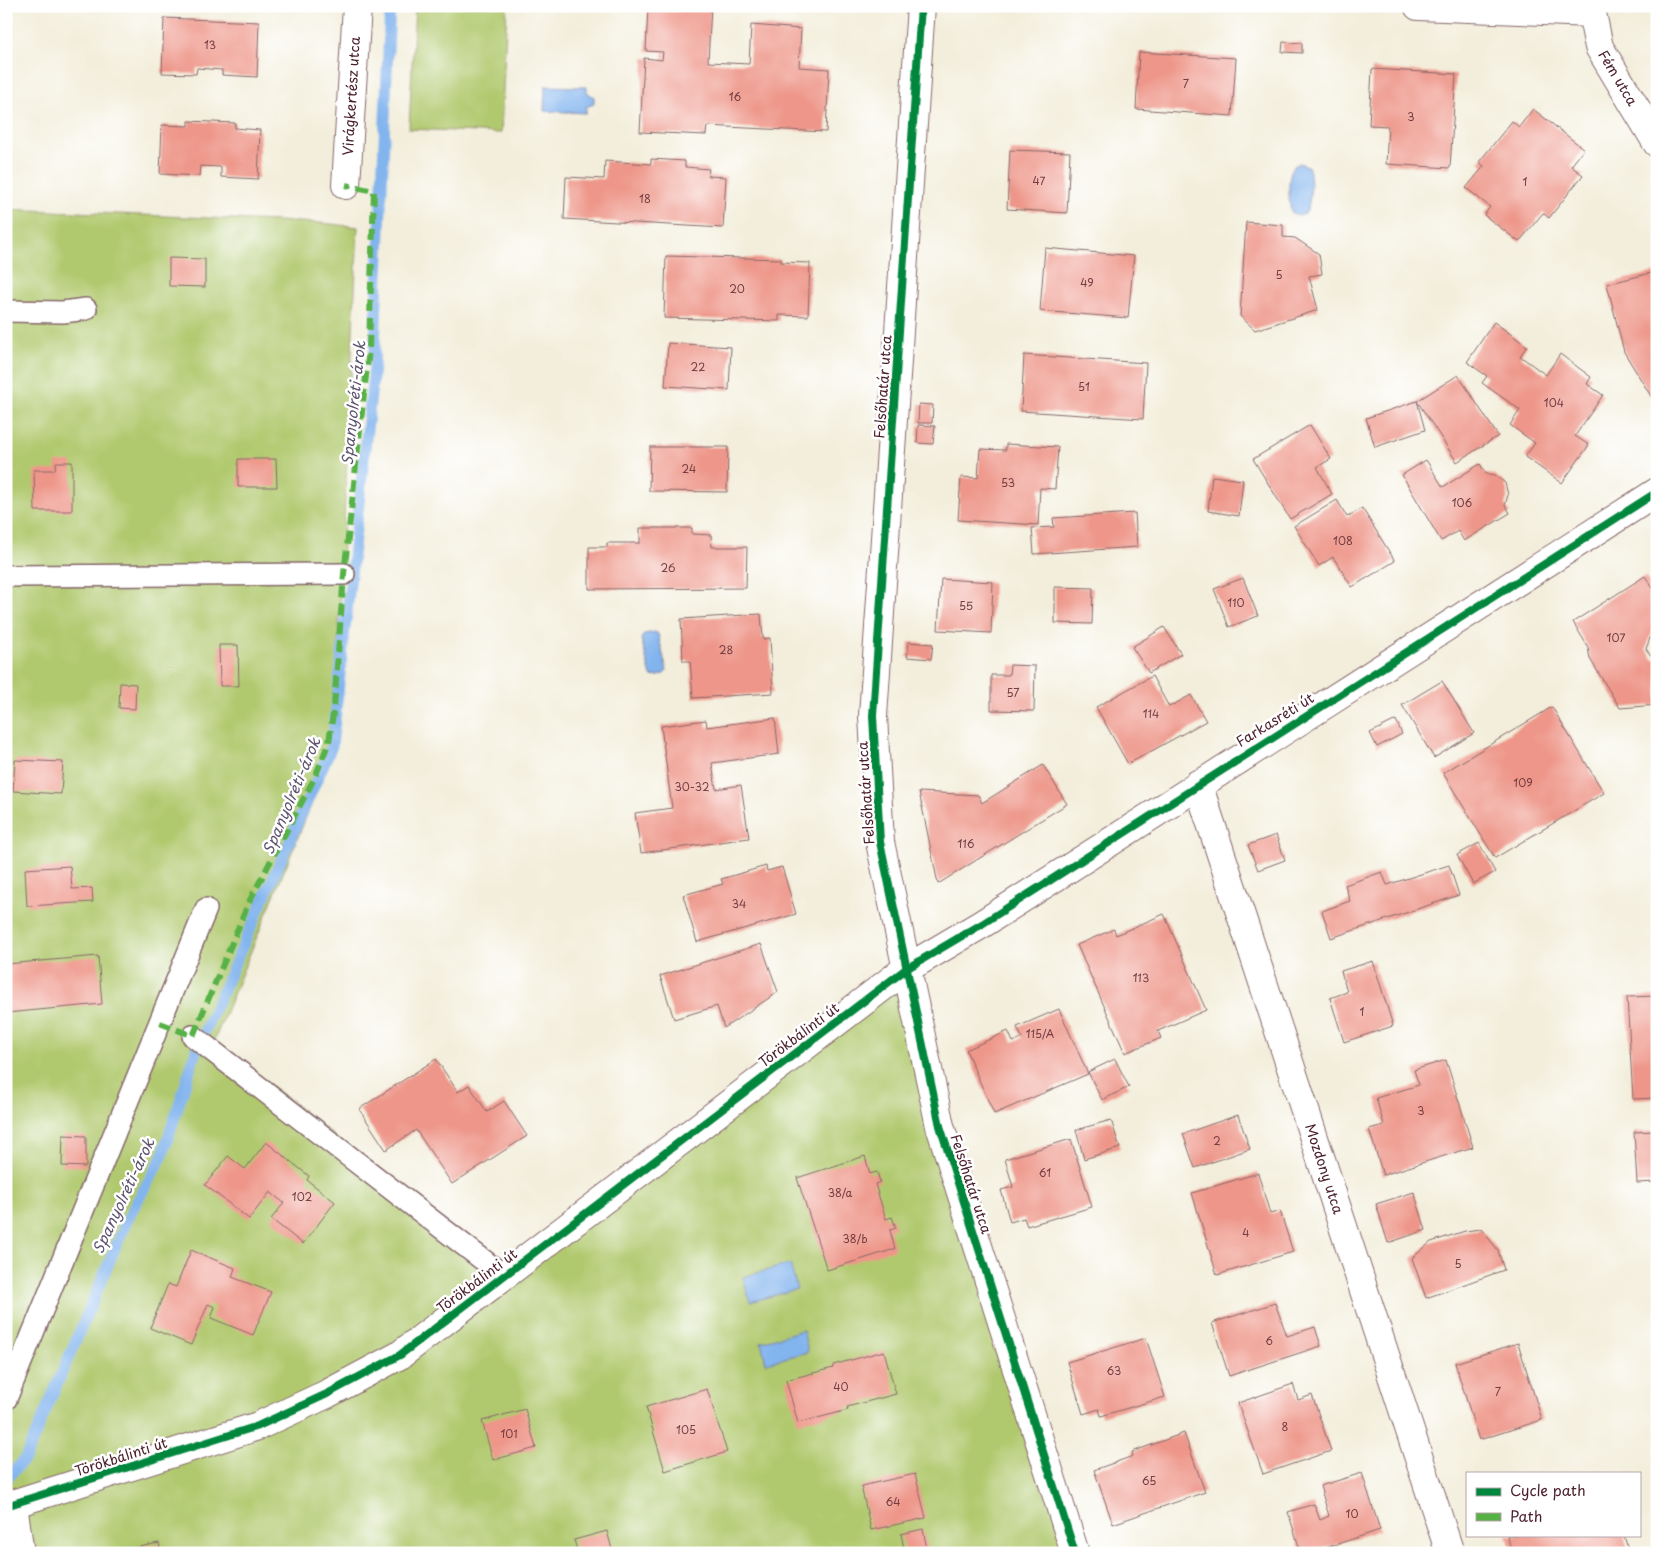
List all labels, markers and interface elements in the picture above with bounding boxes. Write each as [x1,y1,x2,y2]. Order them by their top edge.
house number: 13 [204,36,216,53]
street label: Virágkertész utca [337,36,365,156]
street label: Fém utca [1593,46,1643,110]
house number: 7 [1183,75,1189,92]
house number: 16 [729,88,742,105]
house number: 3 [1407,108,1415,125]
house number: 47 [1033,172,1046,189]
house number: 1 [1523,173,1528,190]
house number: 18 [639,190,651,207]
house number: 5 [1275,266,1283,283]
house number: 49 [1080,274,1094,291]
house number: 20 [729,280,745,297]
street label: Felsőhatár utca [868,334,897,439]
water label: Spanyolréti-árok [335,339,371,466]
house number: 22 [691,358,705,375]
house number: 51 [1078,378,1090,395]
house number: 104 [1544,394,1564,411]
house number: 24 [682,460,696,477]
house number: 53 [1001,474,1015,491]
house number: 106 [1452,494,1473,511]
house number: 108 [1333,532,1353,549]
house number: 26 [660,559,676,576]
house number: 110 [1227,594,1245,611]
house number: 55 [959,597,973,614]
house number: 107 [1607,629,1625,646]
house number: 28 [719,641,733,658]
house number: 57 [1006,684,1020,701]
street label: Farkasréti út [1232,687,1318,752]
house number: 114 [1143,705,1159,722]
water label: Spanyolréti-árok [256,733,326,857]
street label: Felsőhatár utca [851,740,880,845]
house number: 109 [1513,774,1533,791]
house number: 30-32 [674,778,710,795]
house number: 116 [958,835,975,852]
house number: 34 [732,895,746,912]
house number: 113 [1133,969,1149,986]
street label: Törökbálinti út [754,997,844,1072]
house number: 1 [1360,1003,1365,1020]
house number: 115/A [1026,1025,1055,1042]
house number: 3 [1417,1102,1425,1119]
street label: Mozdony utca [1300,1121,1349,1217]
street label: Felsőhatár utca [945,1131,998,1237]
house number: 2 [1213,1132,1221,1149]
water label: Spanyolréti-árok [86,1133,160,1257]
house number: 61 [1039,1164,1051,1181]
house number: 38/a [828,1184,852,1201]
house number: 102 [292,1188,312,1205]
house number: 4 [1242,1224,1250,1241]
house number: 38/b [843,1230,867,1247]
street label: Törökbálinti út [432,1243,522,1318]
house number: 5 [1454,1255,1462,1272]
house number: 6 [1265,1332,1273,1349]
house number: 63 [1107,1362,1121,1379]
house number: 40 [833,1378,849,1395]
house number: 7 [1495,1383,1501,1400]
house number: 8 [1282,1418,1289,1435]
house number: 105 [676,1421,696,1438]
house number: 101 [500,1425,518,1442]
street label: Törökbálinti út [72,1432,170,1481]
house number: 65 [1142,1472,1156,1489]
legend [1466,1472,1640,1536]
text: Cycle path [1510,1478,1586,1501]
house number: 64 [886,1493,900,1510]
text: Path [1510,1504,1542,1527]
house number: 10 [1346,1505,1358,1522]

